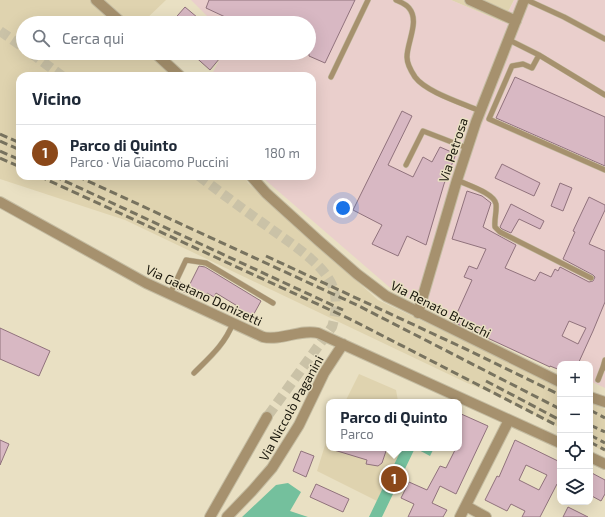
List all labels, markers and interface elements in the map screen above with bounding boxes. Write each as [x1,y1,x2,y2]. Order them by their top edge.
search box [16,16,316,60]
icon: search [30,27,52,49]
text: Cerca qui [62,29,124,47]
text: Vicino [32,88,81,108]
street label: Via Petrosa [435,116,471,184]
text: Parco di Quinto [70,136,177,154]
text: 1 [42,145,48,161]
text: 180 m [265,145,300,161]
text: Parco · Via Giacomo Puccini [70,154,229,170]
your location [333,198,353,218]
street label: Via Gaetano Donizetti [143,261,265,329]
street label: Via Renato Bruschi [388,277,494,341]
street label: Via Niccolò Paganini [255,352,327,464]
map controls [557,361,593,505]
button: + [557,361,593,397]
button: − [557,397,593,433]
popup [326,399,462,451]
text: Parco di Quinto [340,408,448,426]
text: Parco [340,426,374,442]
button: locate [557,433,593,469]
pin: 1 [381,464,407,494]
button: layers [557,469,593,505]

